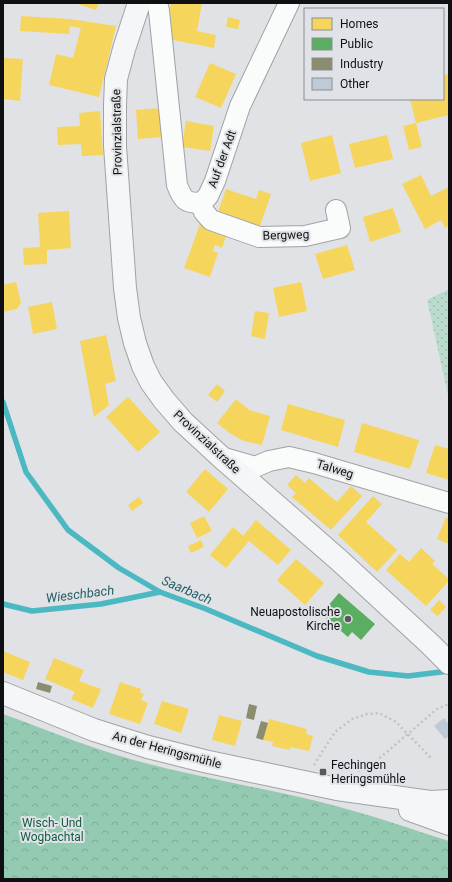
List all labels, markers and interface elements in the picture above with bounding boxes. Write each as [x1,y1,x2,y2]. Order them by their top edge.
legend [304,8,444,100]
text: Homes [340,17,378,31]
text: Public [340,37,373,51]
text: Industry [340,57,384,71]
text: Other [340,77,369,91]
street label: Provinzialstraße [109,89,125,175]
street label: Auf der Adt [205,128,239,190]
street label: Bergweg [262,227,310,243]
street label: Provinzialstraße [171,408,243,476]
street label: Talweg [315,457,355,481]
water label: Saarbach [160,573,214,607]
water label: Wieschbach [45,582,115,606]
place label: Neuapostolische Kirche [250,605,340,633]
marker: Neuapostolische Kirche [343,614,353,624]
street label: An der Heringsmühle [111,729,223,771]
place label: Fechingen Heringsmühle [331,758,406,786]
marker: Fechingen Heringsmühle [318,767,328,777]
park label: Wisch- Und Wogbachtal [20,816,84,844]

